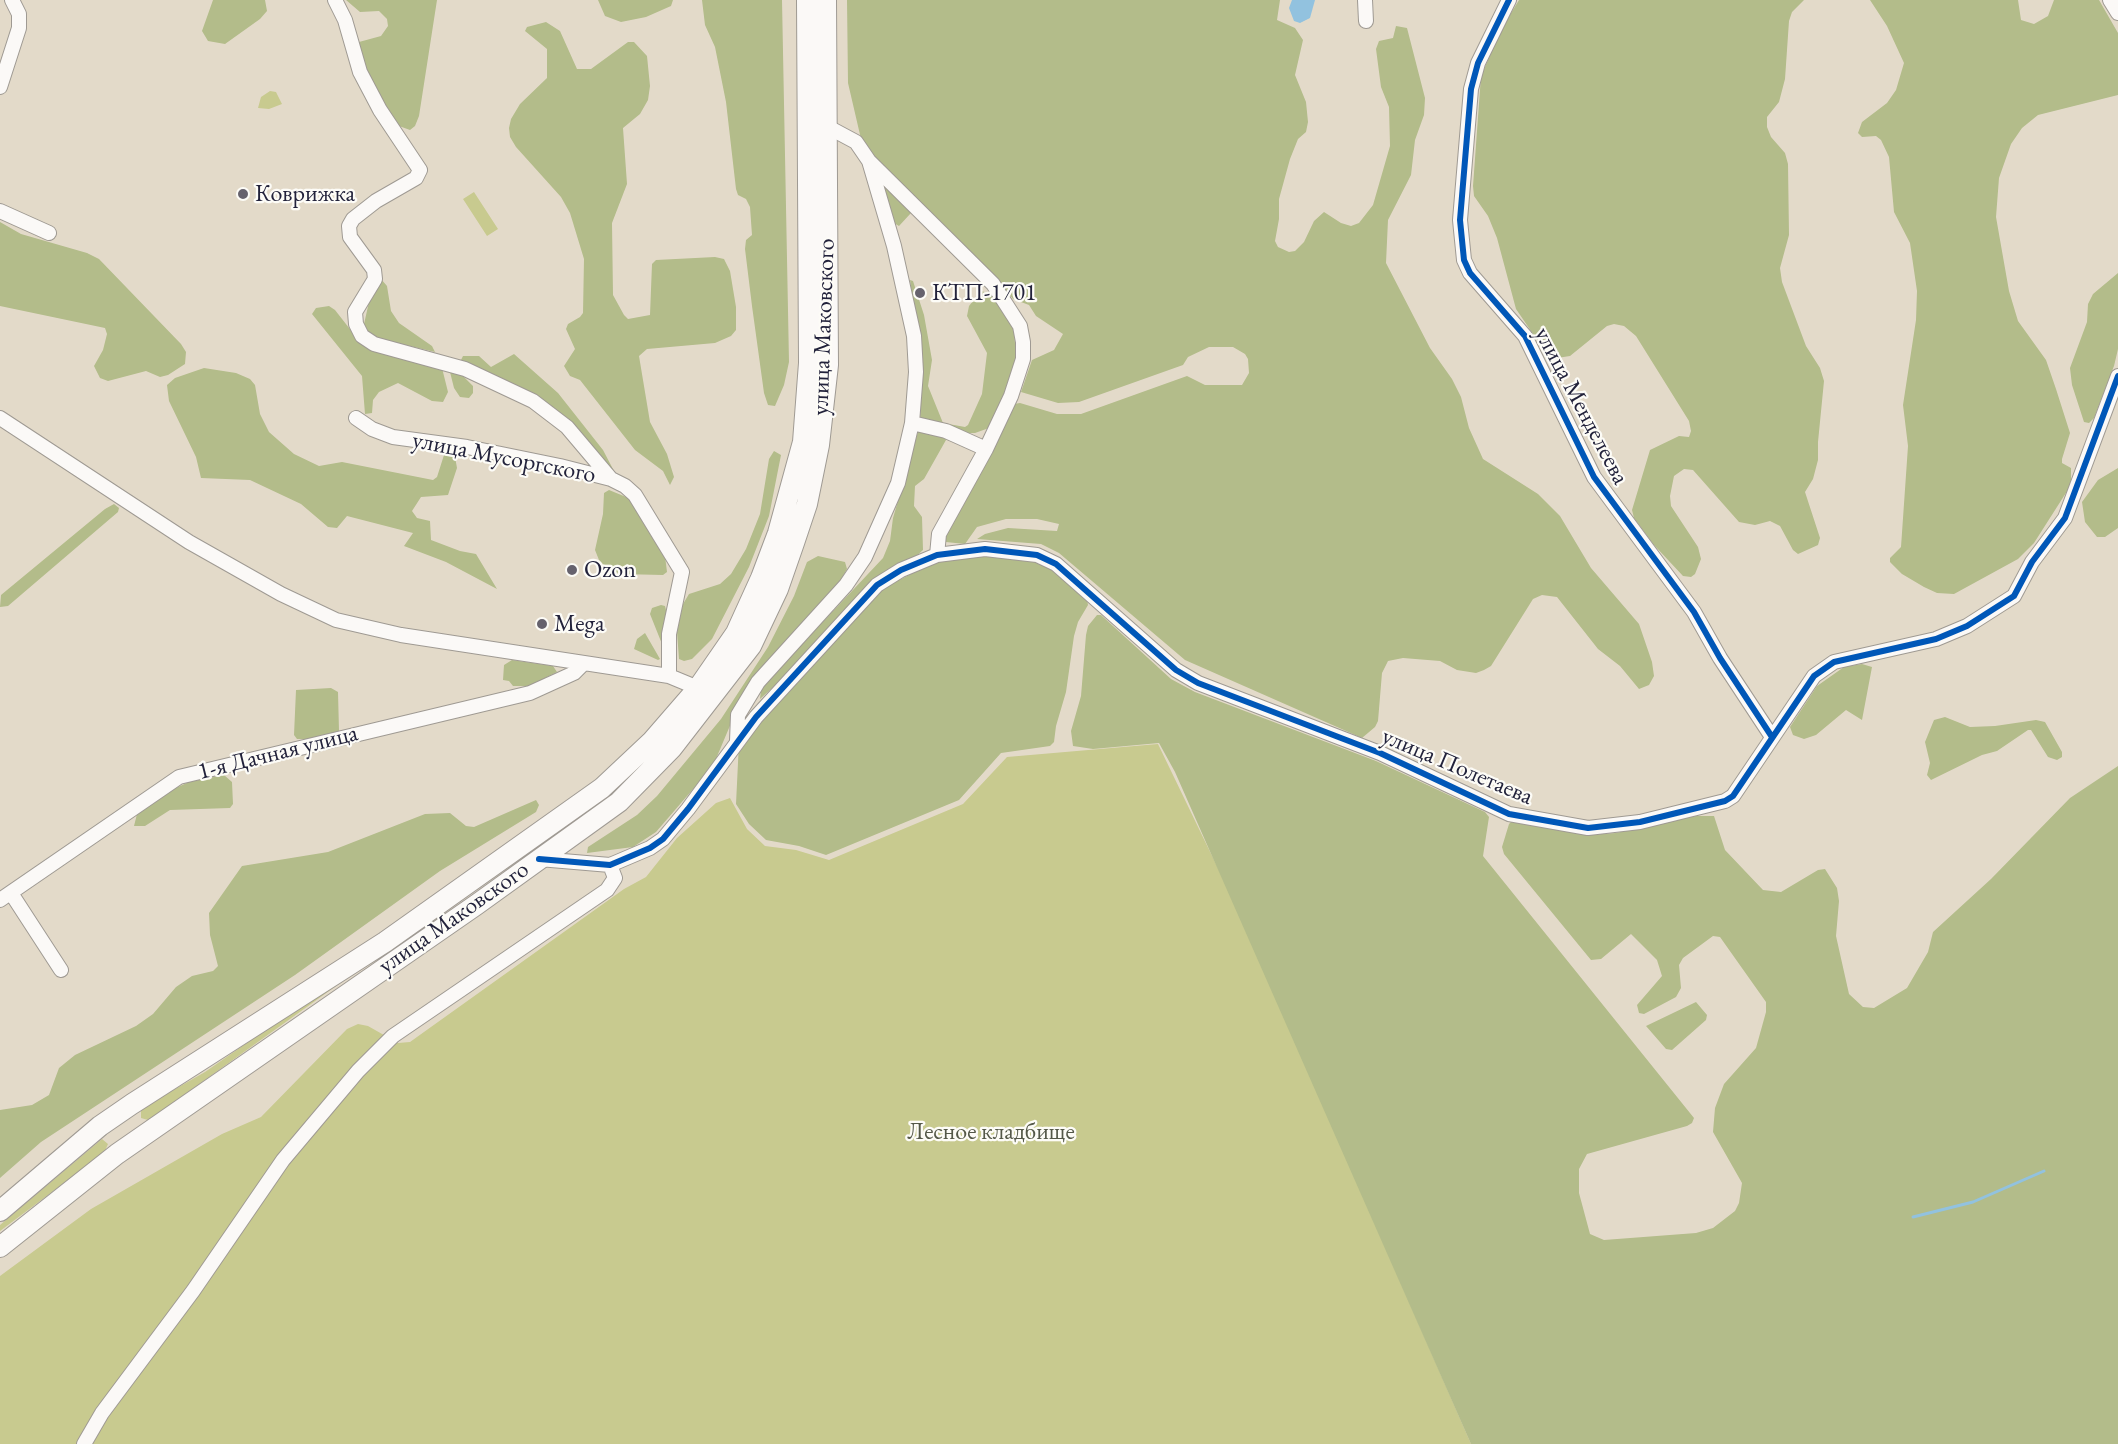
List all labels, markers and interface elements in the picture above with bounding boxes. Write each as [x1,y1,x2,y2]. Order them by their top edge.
place label: Коврижка [255,180,355,208]
marker: Коврижка [236,187,250,201]
street label: улица Маковского [807,238,841,416]
place label: КТП-1701 [932,279,1036,307]
marker: КТП-1701 [913,286,927,300]
street label: улица Менделеева [1527,322,1635,490]
street label: улица Мусоргского [410,426,598,490]
place label: Ozon [584,556,636,584]
marker: Ozon [565,563,579,577]
place label: Mega [554,610,605,638]
marker: Mega [535,617,549,631]
street label: 1-я Дачная улица [195,719,361,787]
street label: улица Полетаева [1377,722,1537,812]
street label: улица Маковского [373,855,535,981]
park label: Лесное кладбище [907,1118,1075,1146]

